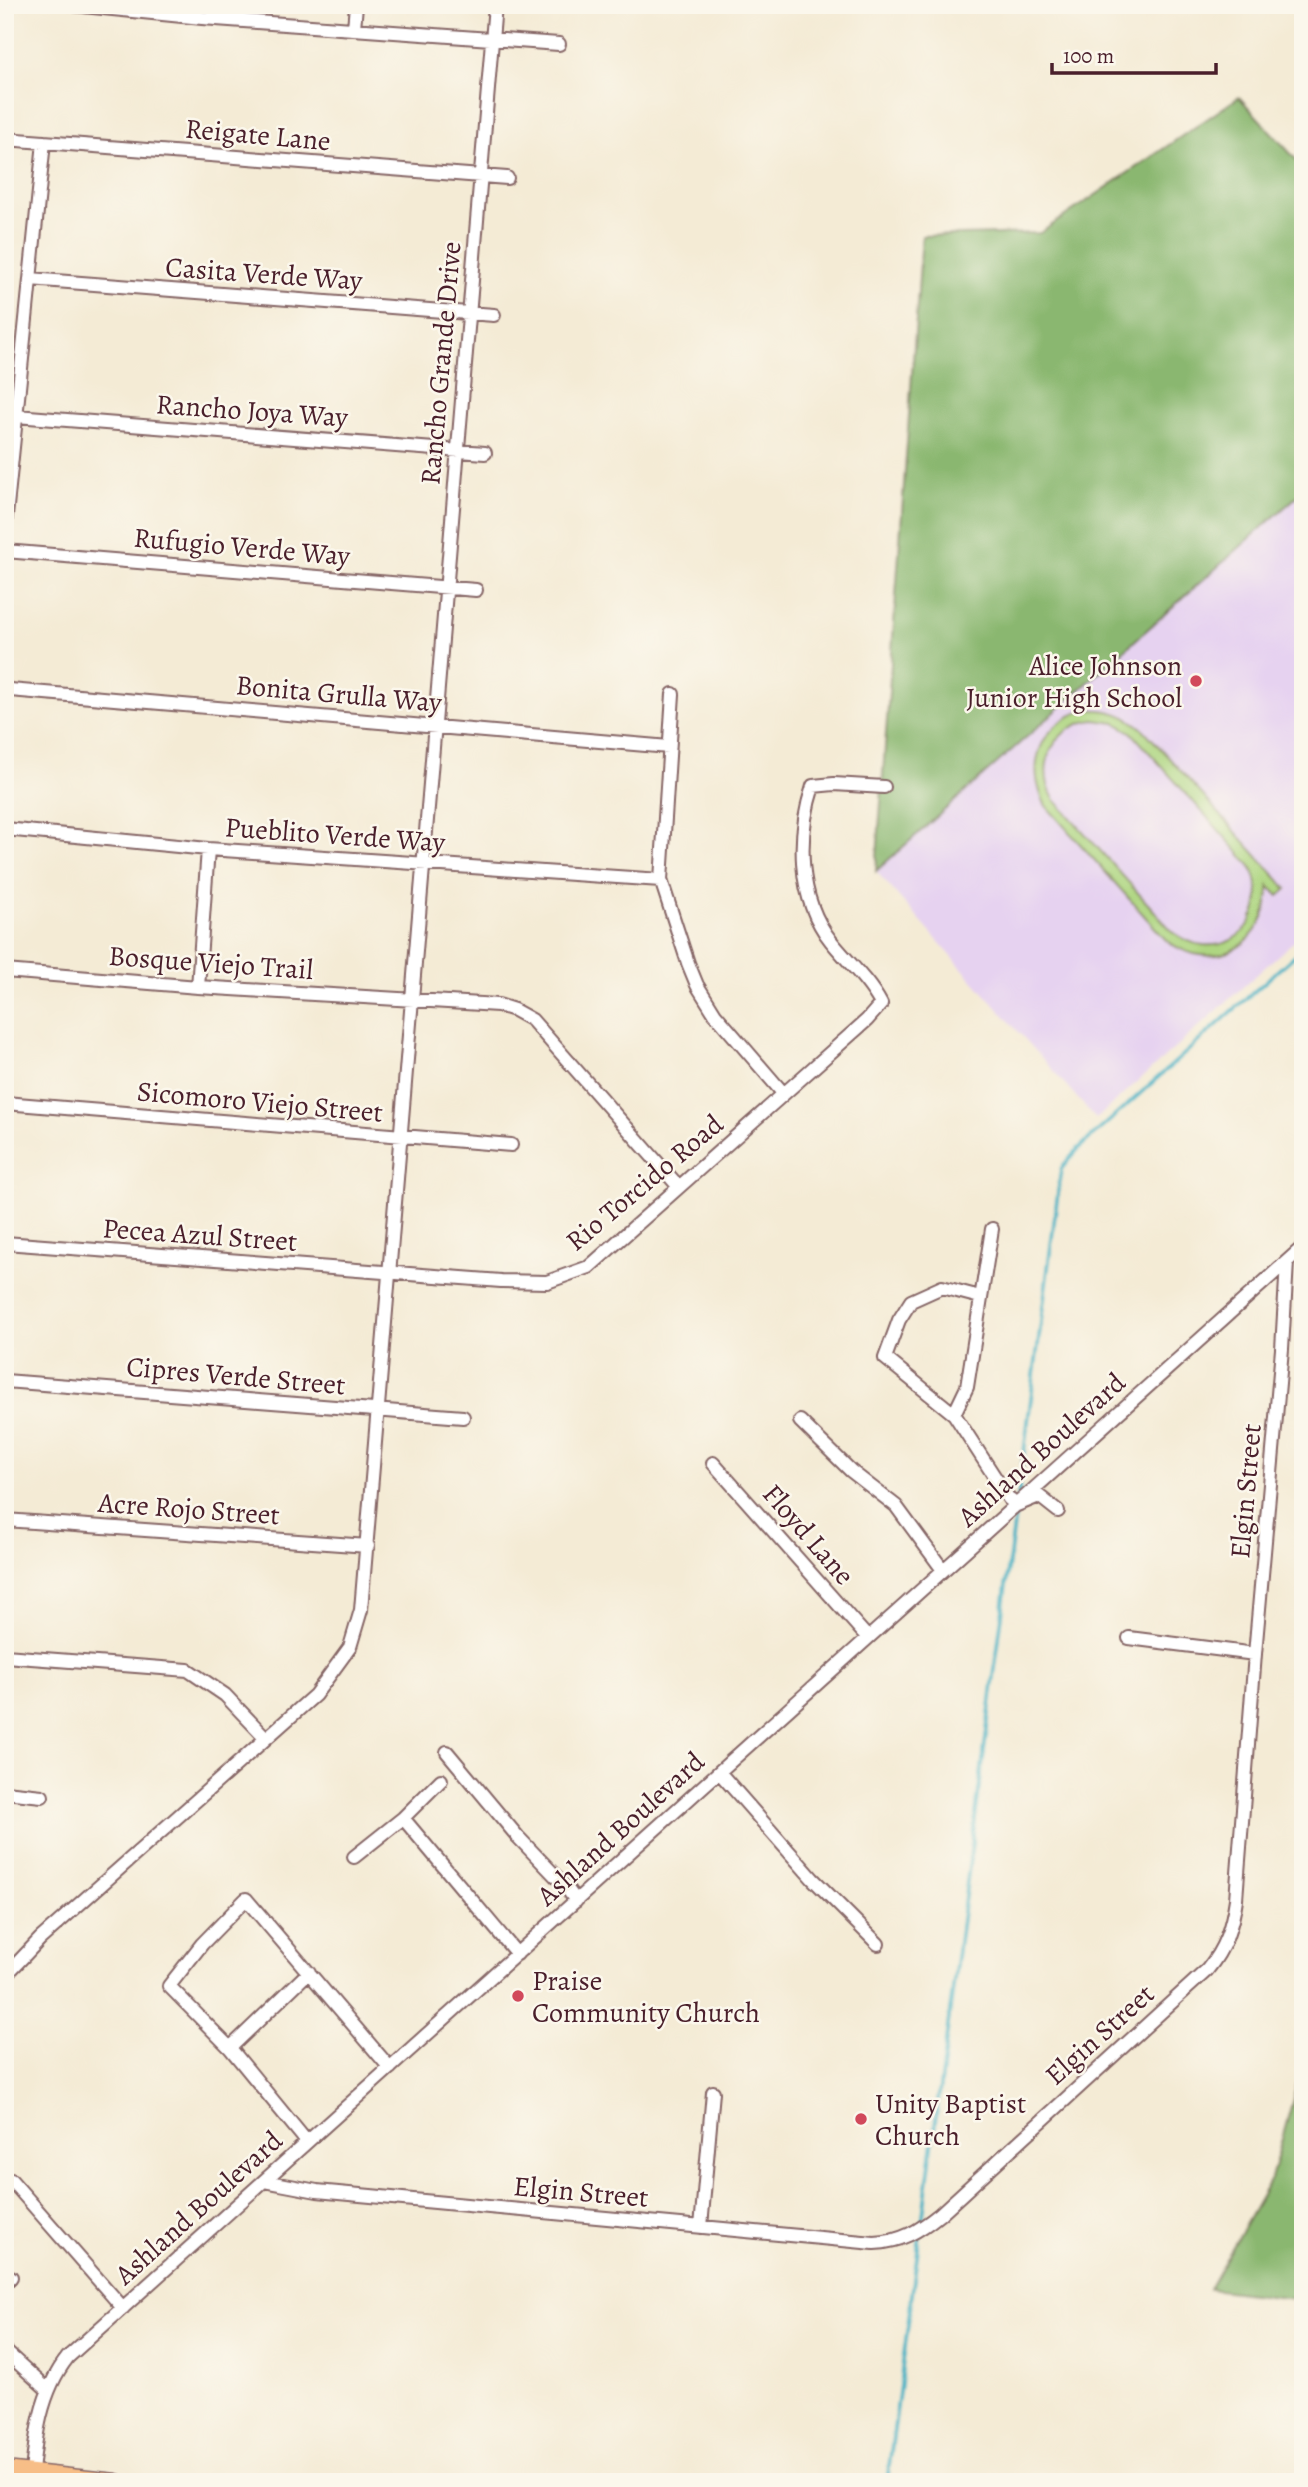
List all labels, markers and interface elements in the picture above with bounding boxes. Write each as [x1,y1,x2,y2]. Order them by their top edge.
scale bar [1052,32,1217,76]
text: 100 m [1063,42,1114,70]
street label: Reigate Lane [184,110,332,160]
street label: Rancho Grande Drive [411,240,471,486]
street label: Casita Verde Way [164,248,364,300]
street label: Rancho Joya Way [155,385,350,437]
street label: Rufugio Verde Way [132,519,352,575]
place label: Alice Johnson Junior High School [966,647,1182,717]
street label: Bonita Grulla Way [234,666,444,722]
marker: Alice Johnson Junior High School [1188,673,1204,689]
street label: Pueblito Verde Way [223,808,447,862]
street label: Bosque Viejo Trail [107,937,315,989]
street label: Sicomoro Viejo Street [135,1072,384,1132]
street label: Rio Torcido Road [558,1105,732,1260]
street label: Pecea Azul Street [101,1209,298,1261]
street label: Cipres Verde Street [125,1348,347,1404]
street label: Ashland Boulevard [949,1363,1135,1536]
street label: Elgin Street [1221,1422,1271,1560]
street label: Floyd Lane [754,1476,863,1593]
street label: Acre Rojo Street [96,1484,281,1534]
street label: Ashland Boulevard [528,1742,714,1915]
place label: Praise Community Church [532,1962,760,2032]
street label: Elgin Street [1037,1975,1163,2094]
marker: Praise Community Church [510,1988,526,2004]
place label: Unity Baptist Church [875,2085,1026,2155]
marker: Unity Baptist Church [853,2111,869,2127]
street label: Ashland Boulevard [106,2121,292,2294]
street label: Elgin Street [512,2167,650,2217]

